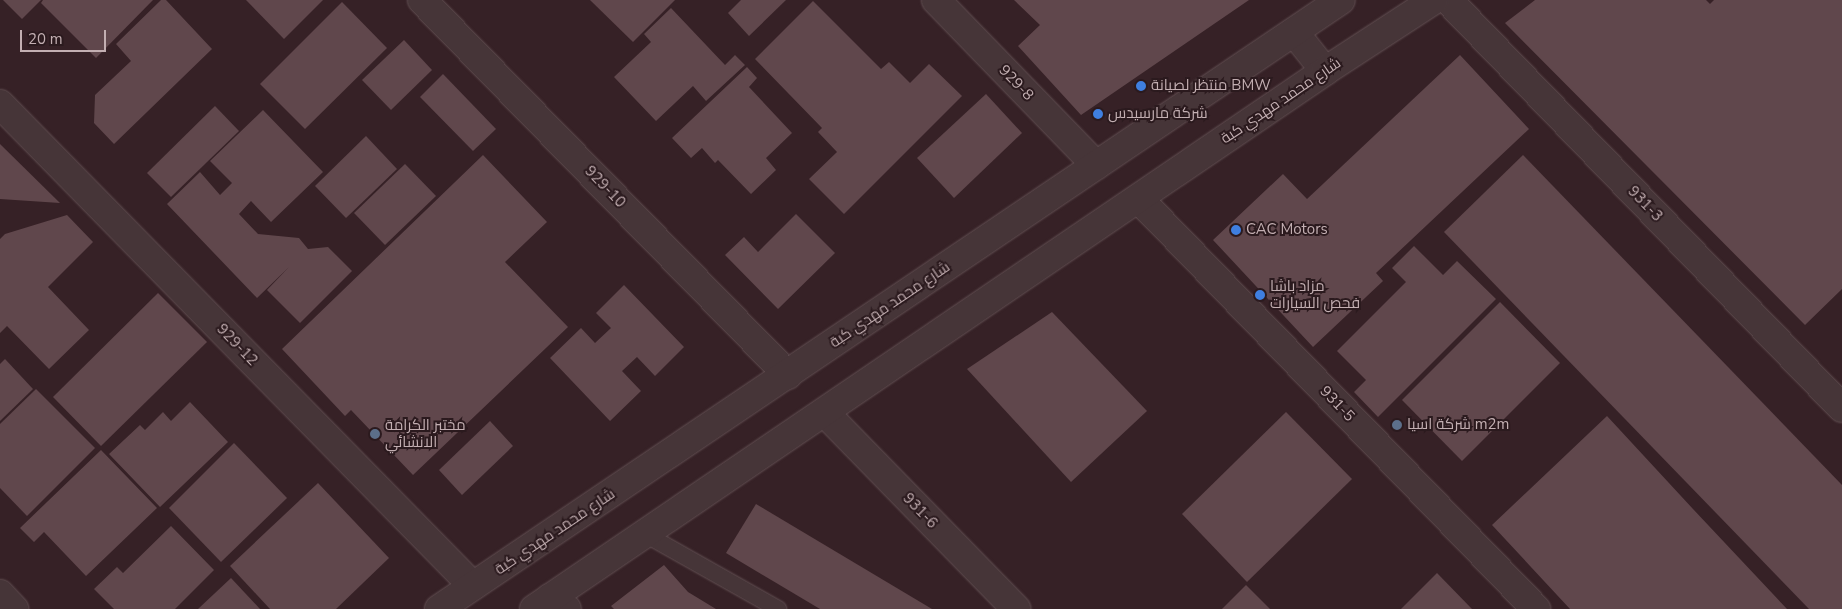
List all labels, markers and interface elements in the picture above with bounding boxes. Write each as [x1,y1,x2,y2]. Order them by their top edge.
scale bar [22,20,109,52]
text: 20 m [28,29,63,49]
street label: شارع محمد مهدي كبة [1218,54,1344,148]
street label: 929-8 [995,62,1037,104]
place label: منتظر لصيانة BMW [1151,77,1271,95]
marker: منتظر لصيانة BMW [1135,80,1147,92]
place label: شركة مارسيدس [1108,105,1208,123]
marker: شركة مارسيدس [1092,108,1104,120]
street label: 929-10 [581,162,629,212]
street label: 931-3 [1624,183,1666,225]
place label: CAC Motors [1246,221,1328,239]
marker: CAC Motors [1230,224,1242,236]
street label: شارع محمد مهدي كبة [827,258,953,352]
place label: مزاد باشا فحص السيارات [1270,277,1360,312]
marker: مزاد باشا فحص السيارات [1254,289,1266,301]
street label: 929-12 [213,320,261,370]
street label: 931-5 [1316,383,1358,425]
place label: مختبر الكرامة الانشائي [385,416,466,451]
place label: شركة اسيا m2m [1407,416,1509,434]
marker: شركة اسيا m2m [1391,419,1403,431]
marker: مختبر الكرامة الانشائي [369,428,381,440]
street label: شارع محمد مهدي كبة [492,485,618,579]
street label: 931-6 [899,490,941,532]

